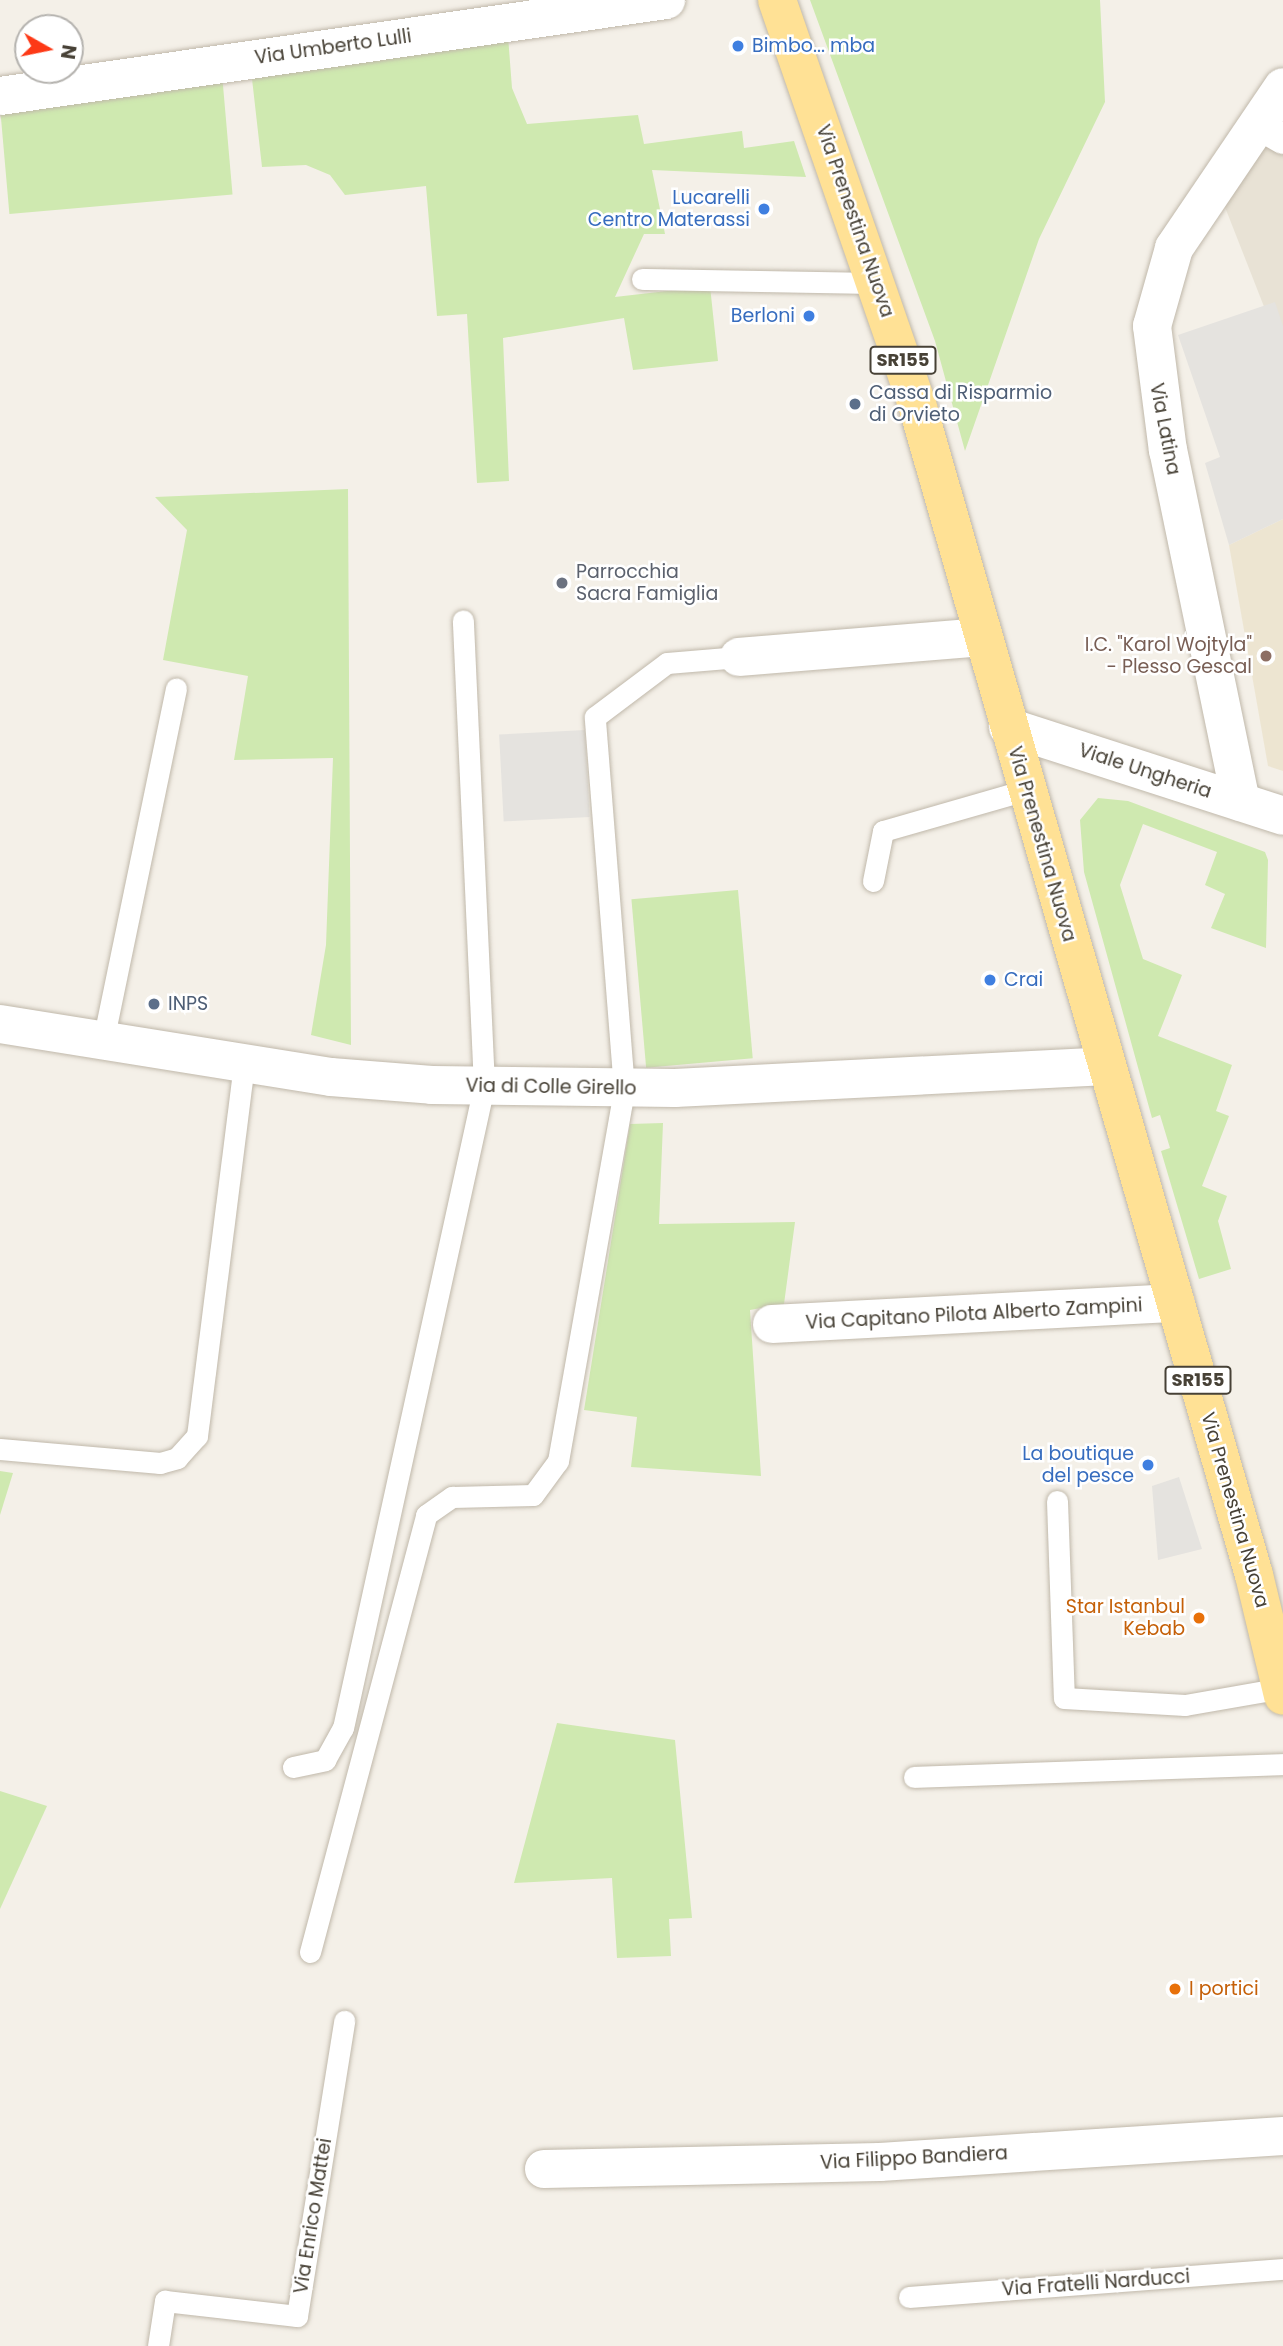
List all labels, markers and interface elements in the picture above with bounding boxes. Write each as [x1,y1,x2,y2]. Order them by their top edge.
north arrow [14,14,84,84]
street label: Via Umberto Lulli [253,25,413,69]
place label: Bimbo... mba [752,35,875,57]
marker: Bimbo... mba [730,38,746,54]
text: N [54,43,83,61]
street label: Via Prenestina Nuova [811,122,899,320]
place label: Lucarelli Centro Materassi [588,187,750,231]
marker: Lucarelli Centro Materassi [756,201,772,217]
place label: Berloni [731,305,795,327]
marker: Berloni [801,308,817,324]
road number: SR155 [868,346,938,374]
street label: Via Latina [1145,381,1185,477]
place label: Cassa di Risparmio di Orvieto [869,382,1052,426]
marker: Cassa di Risparmio di Orvieto [847,396,863,412]
place label: Parrocchia Sacra Famiglia [576,561,718,605]
marker: Parrocchia Sacra Famiglia [554,575,570,591]
place label: I.C. "Karol Wojtyla" - Plesso Gescal [1085,634,1252,678]
marker: I.C. "Karol Wojtyla" - Plesso Gescal [1258,648,1274,664]
street label: Viale Ungheria [1076,739,1214,803]
street label: Via Prenestina Nuova [1003,744,1081,944]
place label: Crai [1004,969,1043,991]
marker: Crai [982,972,998,988]
place label: INPS [168,993,208,1015]
marker: INPS [146,996,162,1012]
street label: Via di Colle Girello [465,1074,637,1100]
street label: Via Capitano Pilota Alberto Zampini [805,1294,1143,1334]
road number: SR155 [1163,1366,1233,1394]
street label: Via Prenestina Nuova [1196,1410,1274,1610]
place label: La boutique del pesce [1022,1443,1134,1487]
marker: La boutique del pesce [1140,1457,1156,1473]
place label: Star Istanbul Kebab [1066,1596,1185,1640]
marker: Star Istanbul Kebab [1191,1610,1207,1626]
place label: I portici [1189,1978,1259,2000]
marker: I portici [1167,1981,1183,1997]
street label: Via Enrico Mattei [289,2137,337,2295]
street label: Via Filippo Bandiera [820,2142,1008,2174]
street label: Via Fratelli Narducci [1001,2265,1191,2301]

